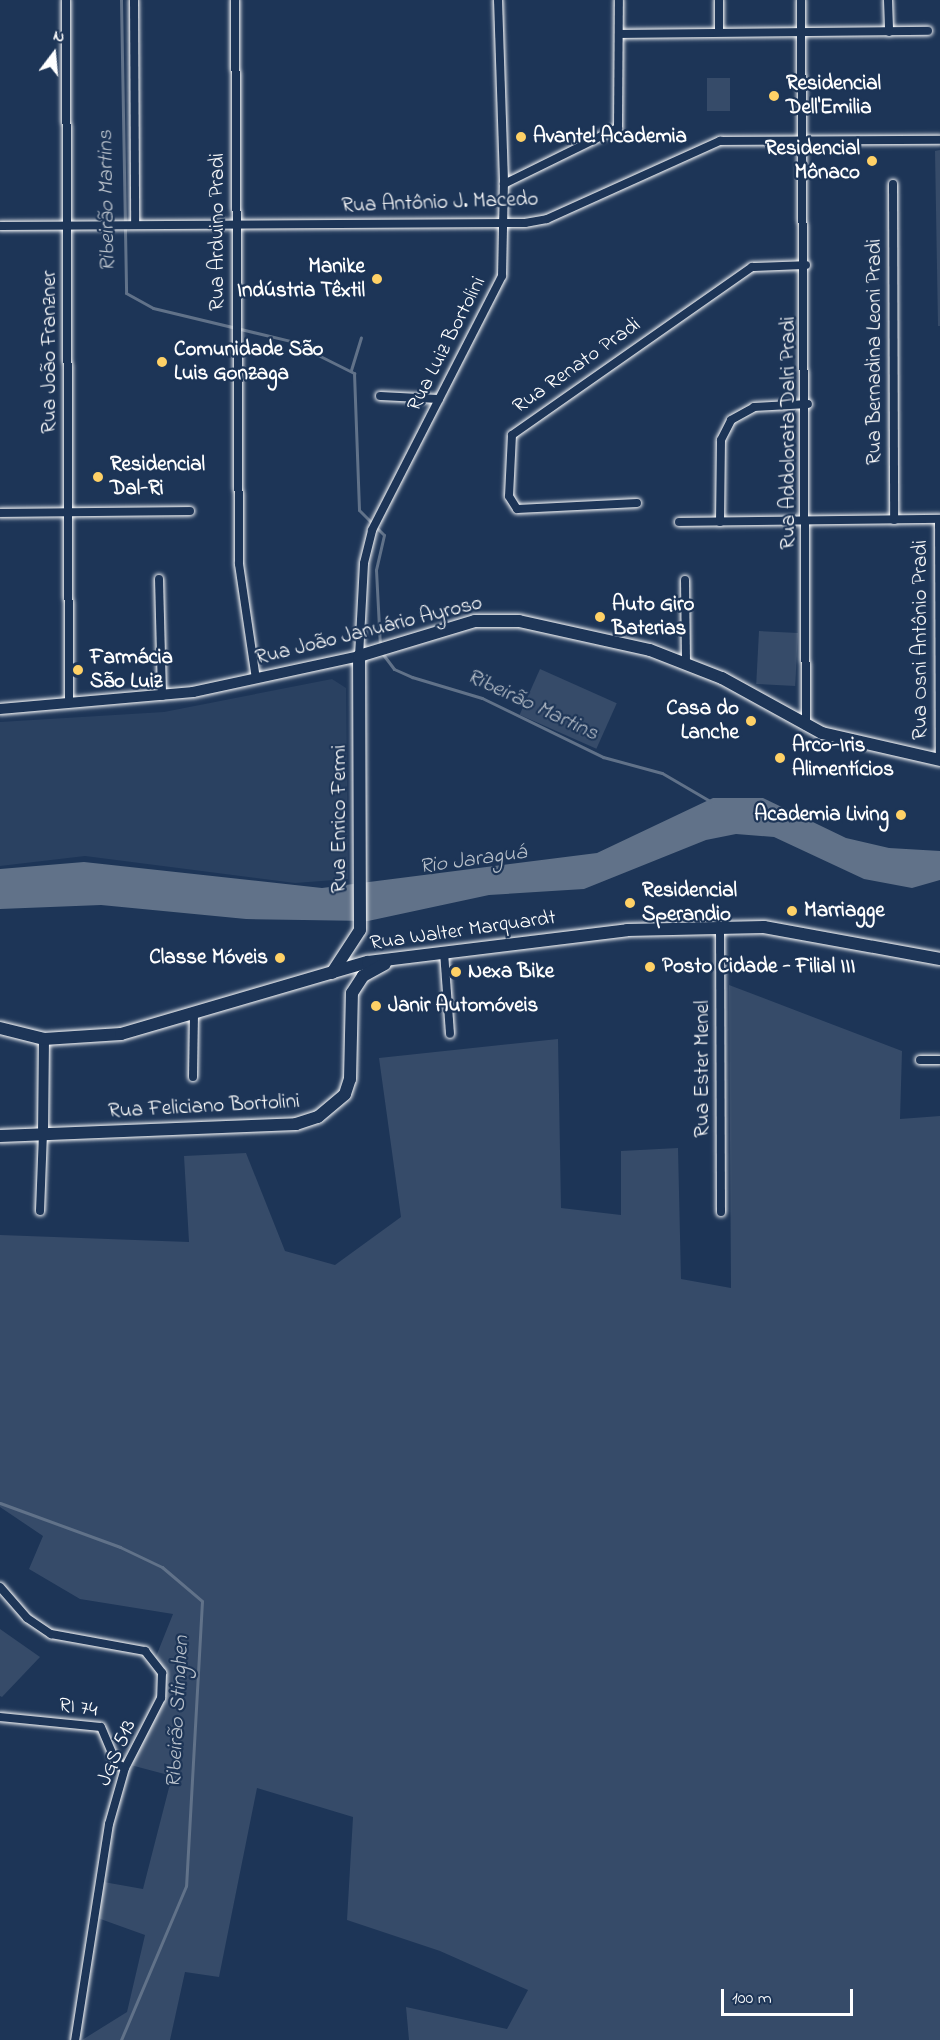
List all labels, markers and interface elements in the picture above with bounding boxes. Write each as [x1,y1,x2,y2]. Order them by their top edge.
north arrow [24,24,84,84]
text: N [50,24,67,50]
place label: Residencial Dell'Emilia [786,71,881,121]
marker: Residencial Dell'Emilia [767,89,781,103]
place label: Avante! Academia [533,124,687,150]
water label: Ribeirão Martins [94,130,122,272]
marker: Avante! Academia [514,130,528,144]
place label: Residencial Mônaco [765,136,860,186]
street label: Rua Arduino Pradi [205,153,231,311]
marker: Residencial Mônaco [865,154,879,168]
street label: Rua Antônio J. Macedo [341,187,539,219]
street label: Rua Bernadina Leoni Pradi [862,239,888,465]
place label: Manike Indústria Têxtil [237,254,365,304]
street label: Rua João Franzner [37,270,63,434]
marker: Manike Indústria Têxtil [370,272,384,286]
street label: Rua Luiz Bortolini [402,272,492,416]
street label: Rua Renato Pradi [508,313,646,419]
street label: Rua Addolorata Dalri Pradi [776,316,802,550]
place label: Comunidade São Luis Gonzaga [174,337,323,387]
marker: Comunidade São Luis Gonzaga [155,355,169,369]
place label: Residencial Dal-Ri [110,452,205,502]
marker: Residencial Dal-Ri [91,470,105,484]
street label: Rua Osni Antônio Pradi [908,540,934,740]
street label: Rua João Januário Ayroso [253,591,485,671]
place label: Auto Giro Baterias [612,592,694,642]
marker: Auto Giro Baterias [593,610,607,624]
place label: Farmácia São Luiz [90,645,173,695]
marker: Farmácia São Luiz [71,663,85,677]
water label: Ribeirão Martins [462,664,602,748]
place label: Casa do Lanche [666,696,739,746]
marker: Casa do Lanche [744,714,758,728]
place label: Arco-Iris Alimentícios [792,733,894,783]
street label: Rua Enrico Fermi [327,745,353,893]
marker: Arco-Iris Alimentícios [773,751,787,765]
place label: Academia Living [754,802,889,828]
marker: Academia Living [894,808,908,822]
water label: Rio Jaraguá [418,840,528,882]
place label: Residencial Sperandio [642,878,737,928]
marker: Residencial Sperandio [623,896,637,910]
place label: Marriagge [804,898,885,924]
marker: Marriagge [785,904,799,918]
street label: Rua Walter Marquardt [368,905,558,957]
place label: Classe Móveis [149,945,268,971]
marker: Classe Móveis [273,951,287,965]
place label: Posto Cidade - Filial III [662,954,855,980]
place label: Nexa Bike [468,959,554,985]
marker: Posto Cidade - Filial III [643,960,657,974]
marker: Nexa Bike [449,965,463,979]
place label: Janir Automóveis [388,993,538,1019]
marker: Janir Automóveis [369,999,383,1013]
street label: Rua Ester Menel [690,1000,716,1138]
street label: Rua Feliciano Bortolini [108,1089,300,1125]
water label: Ribeirão Stinghen [162,1635,196,1789]
street label: RI 74 [57,1693,99,1723]
street label: JGS 513 [92,1716,142,1790]
scale bar [724,1977,856,2015]
text: 100 m [732,1986,772,2012]

